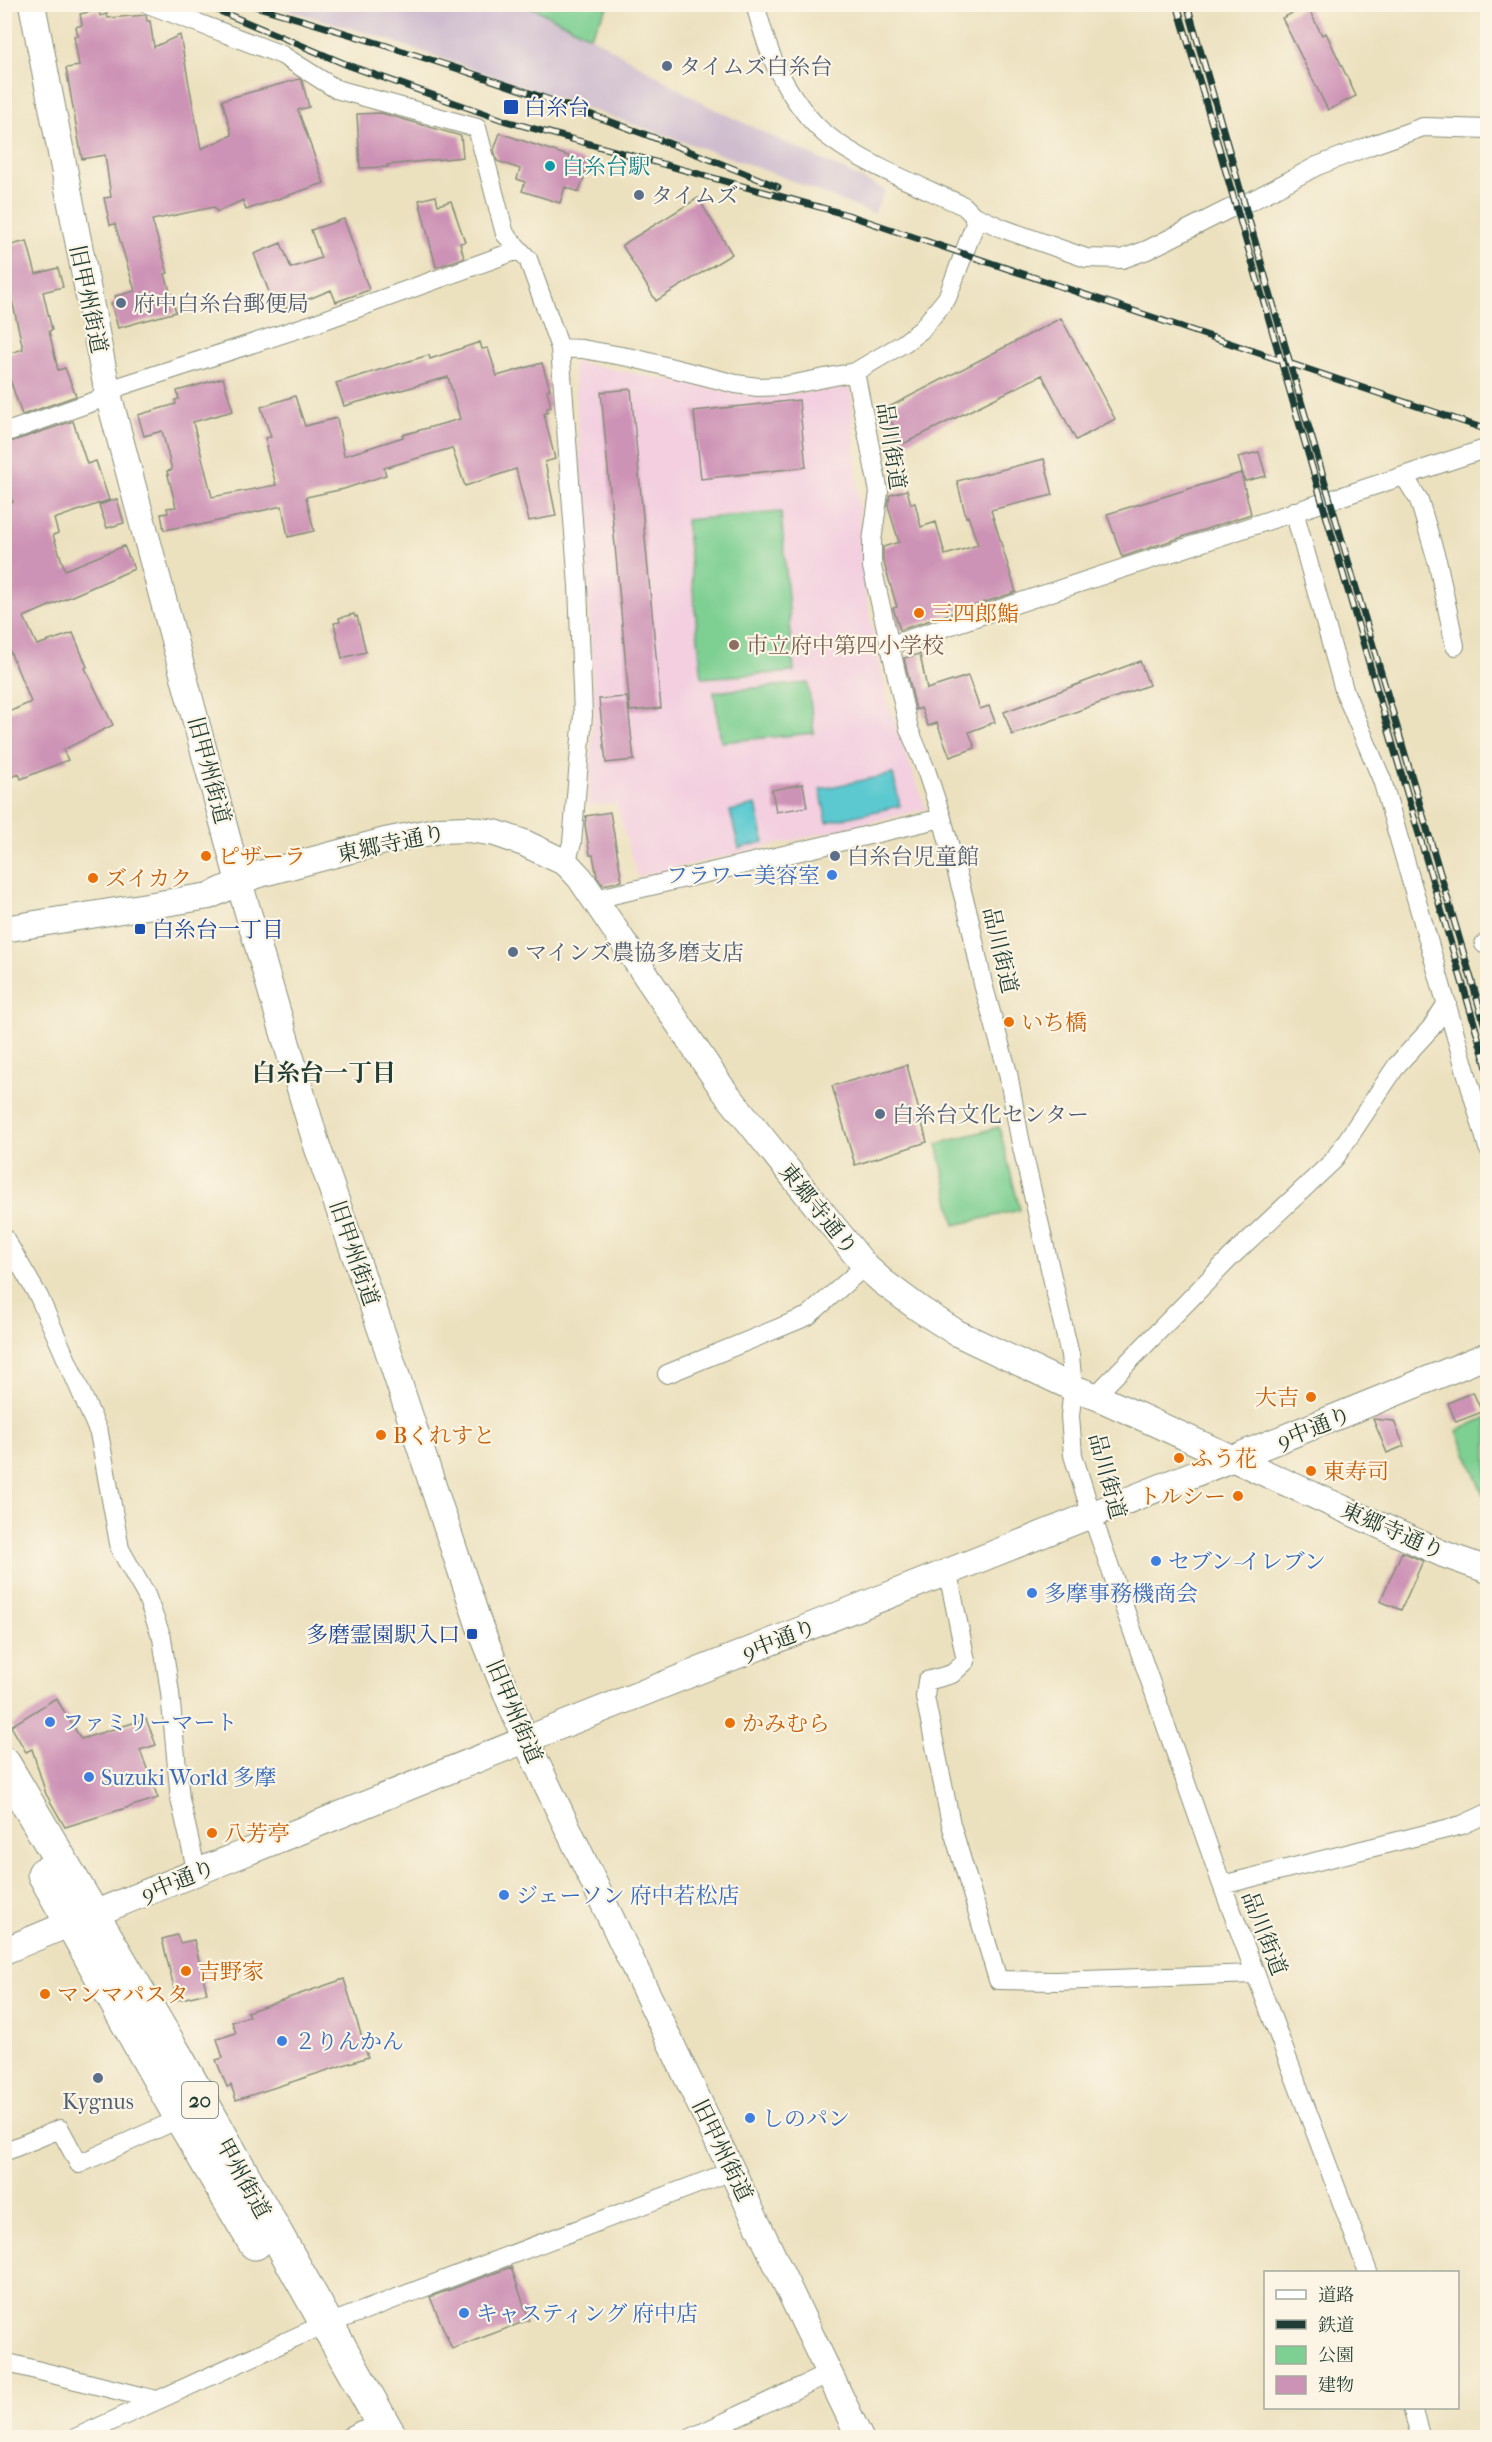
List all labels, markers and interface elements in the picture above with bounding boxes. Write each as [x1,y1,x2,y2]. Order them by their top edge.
place label: タイムズ白糸台 [679,54,833,80]
marker: タイムズ白糸台 [660,59,674,73]
place label: 白糸台 [524,95,590,121]
marker: 白糸台 [502,98,520,116]
place label: 白糸台駅 [562,154,650,180]
marker: 白糸台駅 [543,159,557,173]
place label: タイムズ [651,183,739,209]
marker: タイムズ [632,188,646,202]
street label: 旧甲州街道 [64,243,112,356]
place label: 府中白糸台郵便局 [133,291,309,317]
marker: 府中白糸台郵便局 [114,296,128,310]
street label: 品川街道 [871,401,911,492]
place label: 三四郎鮨 [931,601,1019,627]
marker: 三四郎鮨 [912,606,926,620]
place label: 市立府中第四小学校 [746,633,944,659]
marker: 市立府中第四小学校 [727,638,741,652]
street label: 旧甲州街道 [182,714,236,827]
street label: 東郷寺通り [335,820,448,868]
place label: ピザーラ [218,844,306,870]
place label: 白糸台児童館 [847,844,979,870]
marker: ピザーラ [199,849,213,863]
marker: 白糸台児童館 [828,849,842,863]
place label: フラワー美容室 [666,863,820,889]
place label: ズイカク [105,866,192,892]
marker: フラワー美容室 [825,868,839,882]
marker: ズイカク [86,871,100,885]
street label: 品川街道 [977,904,1023,996]
place label: 白糸台一丁目 [152,917,284,943]
marker: 白糸台一丁目 [133,922,147,936]
place label: マインズ農協多磨支店 [525,940,744,966]
marker: マインズ農協多磨支店 [506,945,520,959]
place label: いち橋 [1021,1010,1087,1036]
marker: いち橋 [1002,1015,1016,1029]
district label: 白糸台一丁目 [252,1059,396,1087]
place label: 白糸台文化センター [892,1102,1089,1128]
marker: 白糸台文化センター [873,1107,887,1121]
street label: 東郷寺通り [774,1159,863,1261]
street label: 旧甲州街道 [324,1197,384,1310]
place label: 大吉 [1255,1385,1299,1411]
marker: 大吉 [1304,1390,1318,1404]
street label: 9中通り [1274,1401,1355,1455]
place label: Bくれすと [393,1423,495,1449]
marker: Bくれすと [374,1428,388,1442]
street label: 品川街道 [1083,1430,1131,1522]
place label: ふう花 [1191,1446,1257,1472]
marker: ふう花 [1172,1451,1186,1465]
place label: 東寿司 [1323,1459,1389,1485]
marker: 東寿司 [1304,1464,1318,1478]
place label: トルシー [1139,1484,1226,1510]
marker: トルシー [1231,1489,1245,1503]
street label: 東郷寺通り [1337,1497,1448,1565]
place label: セブン-イレブン [1168,1549,1326,1575]
marker: セブン-イレブン [1149,1554,1163,1568]
place label: 多摩事務機商会 [1044,1581,1198,1607]
marker: 多摩事務機商会 [1025,1586,1039,1600]
street label: 9中通り [739,1614,820,1666]
place label: 多磨霊園駅入口 [306,1622,460,1648]
marker: 多磨霊園駅入口 [465,1627,479,1641]
street label: 旧甲州街道 [481,1656,548,1767]
place label: ファミリーマート [62,1710,238,1736]
place label: かみむら [742,1711,830,1737]
marker: ファミリーマート [43,1715,57,1729]
marker: かみむら [723,1716,737,1730]
place label: Suzuki World 多摩 [101,1765,276,1791]
marker: Suzuki World 多摩 [82,1770,96,1784]
place label: 八芳亭 [224,1821,290,1847]
marker: 八芳亭 [205,1826,219,1840]
street label: 9中通り [138,1854,219,1908]
place label: ジェーソン 府中若松店 [516,1883,739,1909]
marker: ジェーソン 府中若松店 [497,1888,511,1902]
street label: 品川街道 [1236,1888,1292,1979]
place label: 吉野家 [198,1959,264,1985]
marker: 吉野家 [179,1964,193,1978]
place label: マンマパスタ [57,1982,189,2008]
marker: マンマパスタ [38,1987,52,2001]
place label: ２りんかん [294,2029,404,2055]
marker: ２りんかん [275,2034,289,2048]
marker: Kygnus [91,2071,105,2085]
road number: 20 [182,2082,218,2118]
place label: Kygnus [62,2089,134,2115]
street label: 旧甲州街道 [686,2095,758,2206]
place label: しのパン [762,2106,850,2132]
marker: しのパン [743,2111,757,2125]
street label: 甲州街道 [210,2134,276,2223]
legend [1264,2271,1459,2409]
text: 道路 [1318,2285,1354,2306]
place label: キャスティング 府中店 [476,2301,698,2327]
marker: キャスティング 府中店 [457,2306,471,2320]
text: 鉄道 [1318,2315,1354,2336]
text: 公園 [1318,2345,1354,2366]
text: 建物 [1318,2375,1354,2396]

